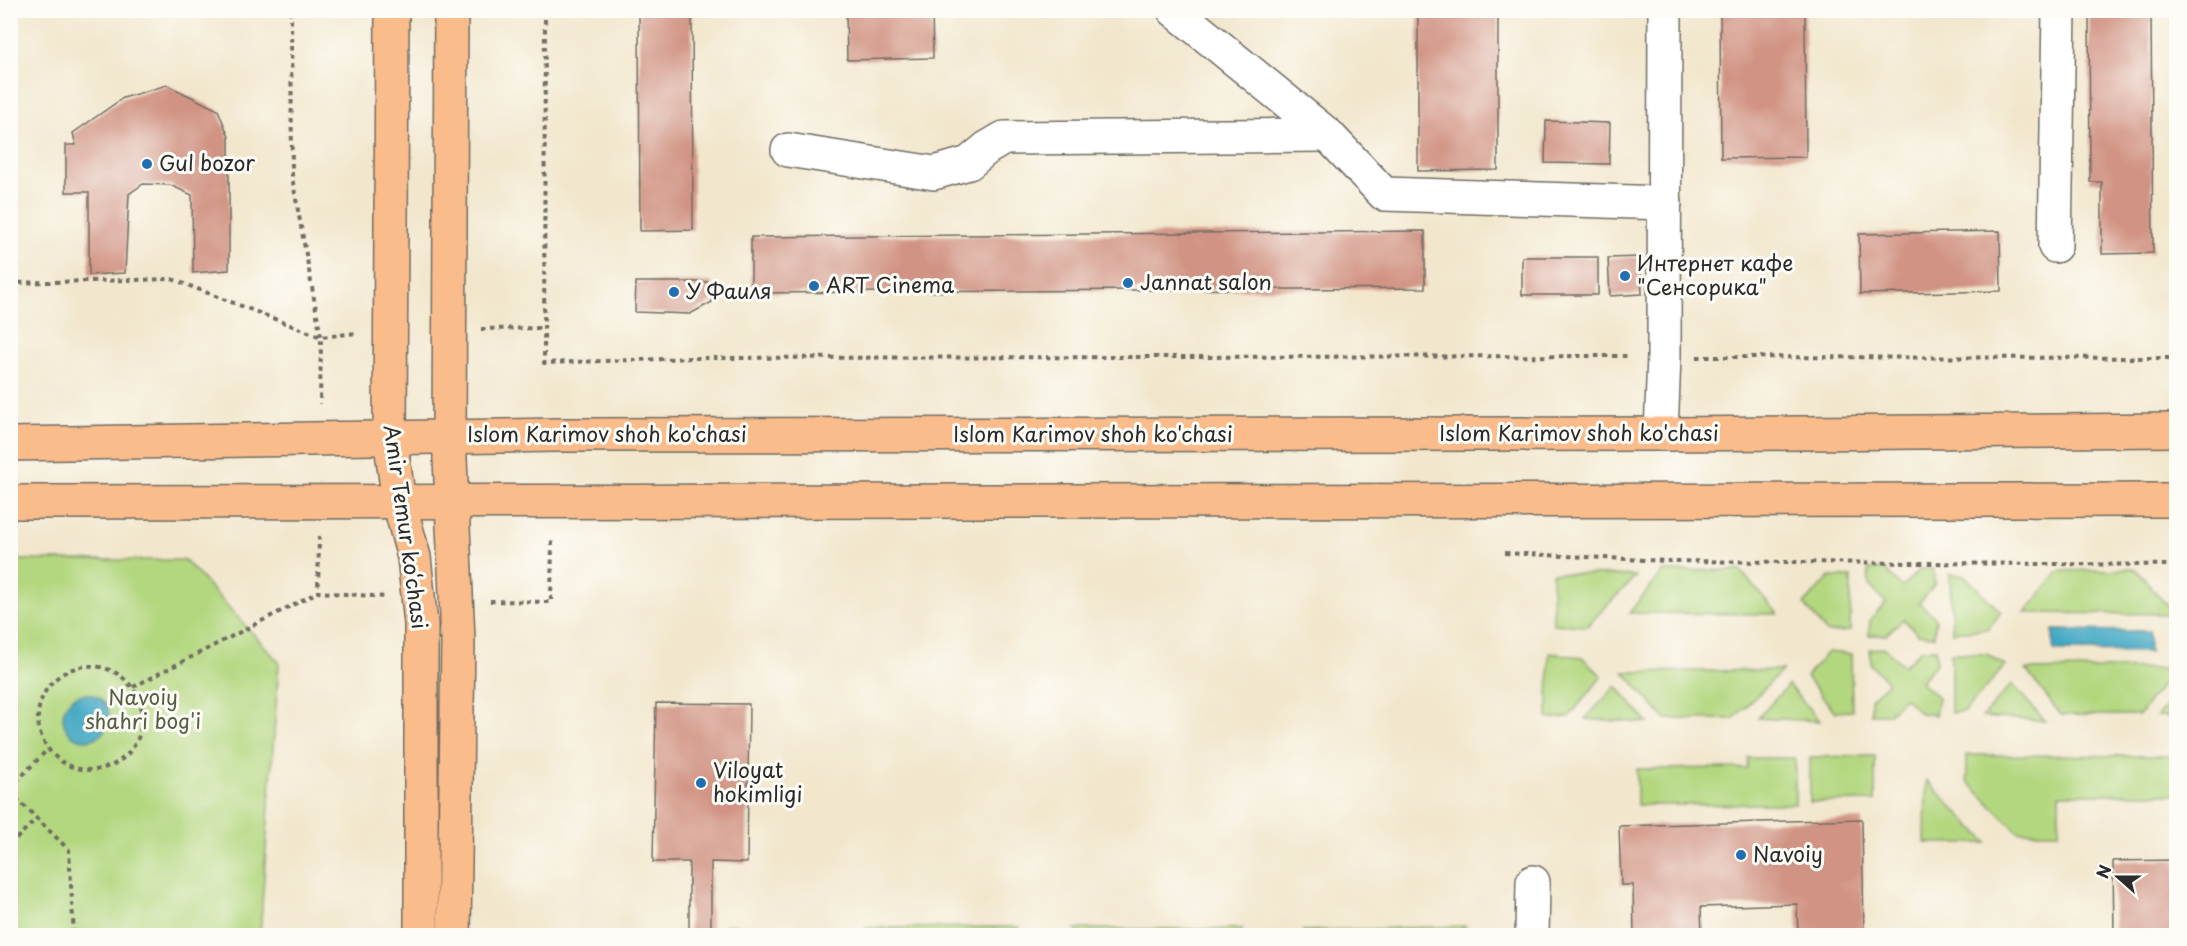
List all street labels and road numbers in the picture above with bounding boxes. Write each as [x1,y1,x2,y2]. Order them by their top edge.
street label: Islom Karimov shoh ko'chasi [1439,416,1719,448]
street label: Islom Karimov shoh ko'chasi [467,417,747,449]
street label: Islom Karimov shoh ko'chasi [953,417,1233,449]
street label: Amir Temur ko‘chasi [377,423,437,631]

